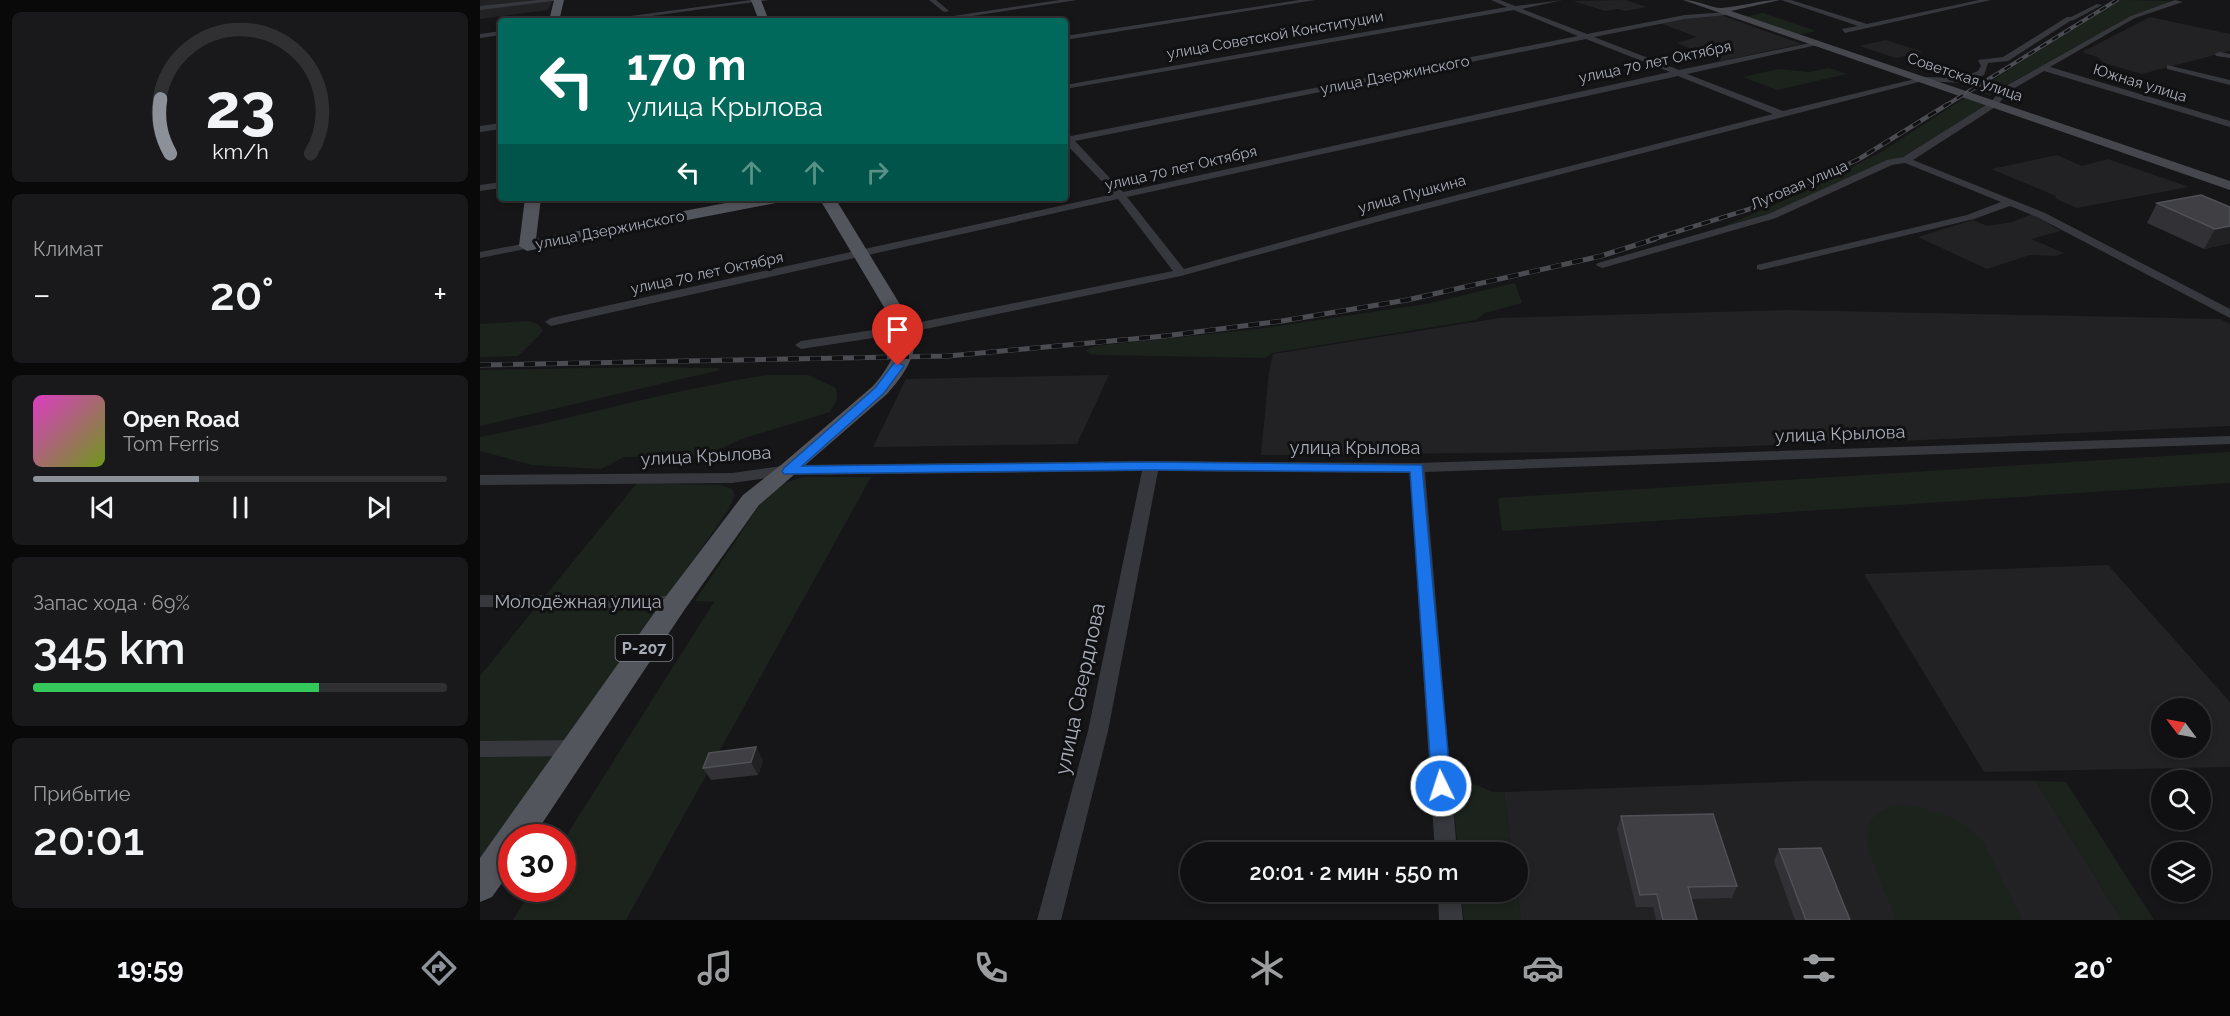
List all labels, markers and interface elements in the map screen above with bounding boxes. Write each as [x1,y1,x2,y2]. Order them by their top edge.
street label: улица Советской Конституции [1165,7,1385,63]
street label: улица 70 лет Октября [1577,37,1733,87]
text: 170 m [627,41,746,90]
icon: left [528,42,606,120]
street label: Советская улица [1905,49,2025,105]
street label: улица Дзержинского [1319,52,1471,98]
street label: Южная улица [2091,60,2189,106]
text: 23 [205,69,275,143]
text: улица Крылова [627,91,823,122]
text: km/h [212,139,268,164]
street label: улица 70 лет Октября [1103,142,1259,194]
icon: left [672,156,705,189]
icon: ahead [735,156,768,189]
icon: ahead [798,156,831,189]
icon: right [861,156,894,189]
street label: Луговая улица [1748,156,1850,214]
street label: улица Пушкина [1356,171,1468,217]
street label: улица Дзержинского [534,207,686,253]
text: Климат [33,237,103,261]
street label: улица 70 лет Октября [629,248,785,298]
text: 20° [210,268,274,321]
text: − [33,275,51,314]
text: + [433,275,447,314]
pin [872,304,923,366]
icon: arrive [881,313,914,346]
text: Open Road [123,406,240,432]
street label: улица Крылова [1774,421,1906,446]
text: Tom Ferris [123,432,219,456]
street label: улица Крылова [1290,437,1420,458]
street label: улица Крылова [640,442,772,469]
icon: previous [86,491,119,524]
icon: pause [224,491,257,524]
icon: next [362,491,395,524]
text: Запас хода · 69% [33,591,190,615]
street label: Молодёжная улица [494,591,662,612]
street label: улица Свердлова [1049,601,1110,777]
text: 345 km [33,622,185,675]
road number: Р-207 [616,635,672,661]
north arrow [2151,698,2211,758]
map controls [2151,698,2211,902]
position arrow [1409,754,1473,818]
button: search [2151,770,2211,830]
text: Прибытие [33,782,130,806]
text: 20:01 [33,813,144,866]
speed limit sign: 30 [498,824,576,902]
button: layers [2151,842,2211,902]
text: 20:01 · 2 мин · 550 m [1250,859,1458,885]
icon: directions [418,947,460,989]
icon: music [694,947,736,989]
icon: phone [970,947,1012,989]
icon: climate [1246,947,1288,989]
icon: car [1522,947,1564,989]
icon: filters [1798,947,1840,989]
text: 19:59 [117,953,184,984]
text: 20° [2074,953,2113,984]

